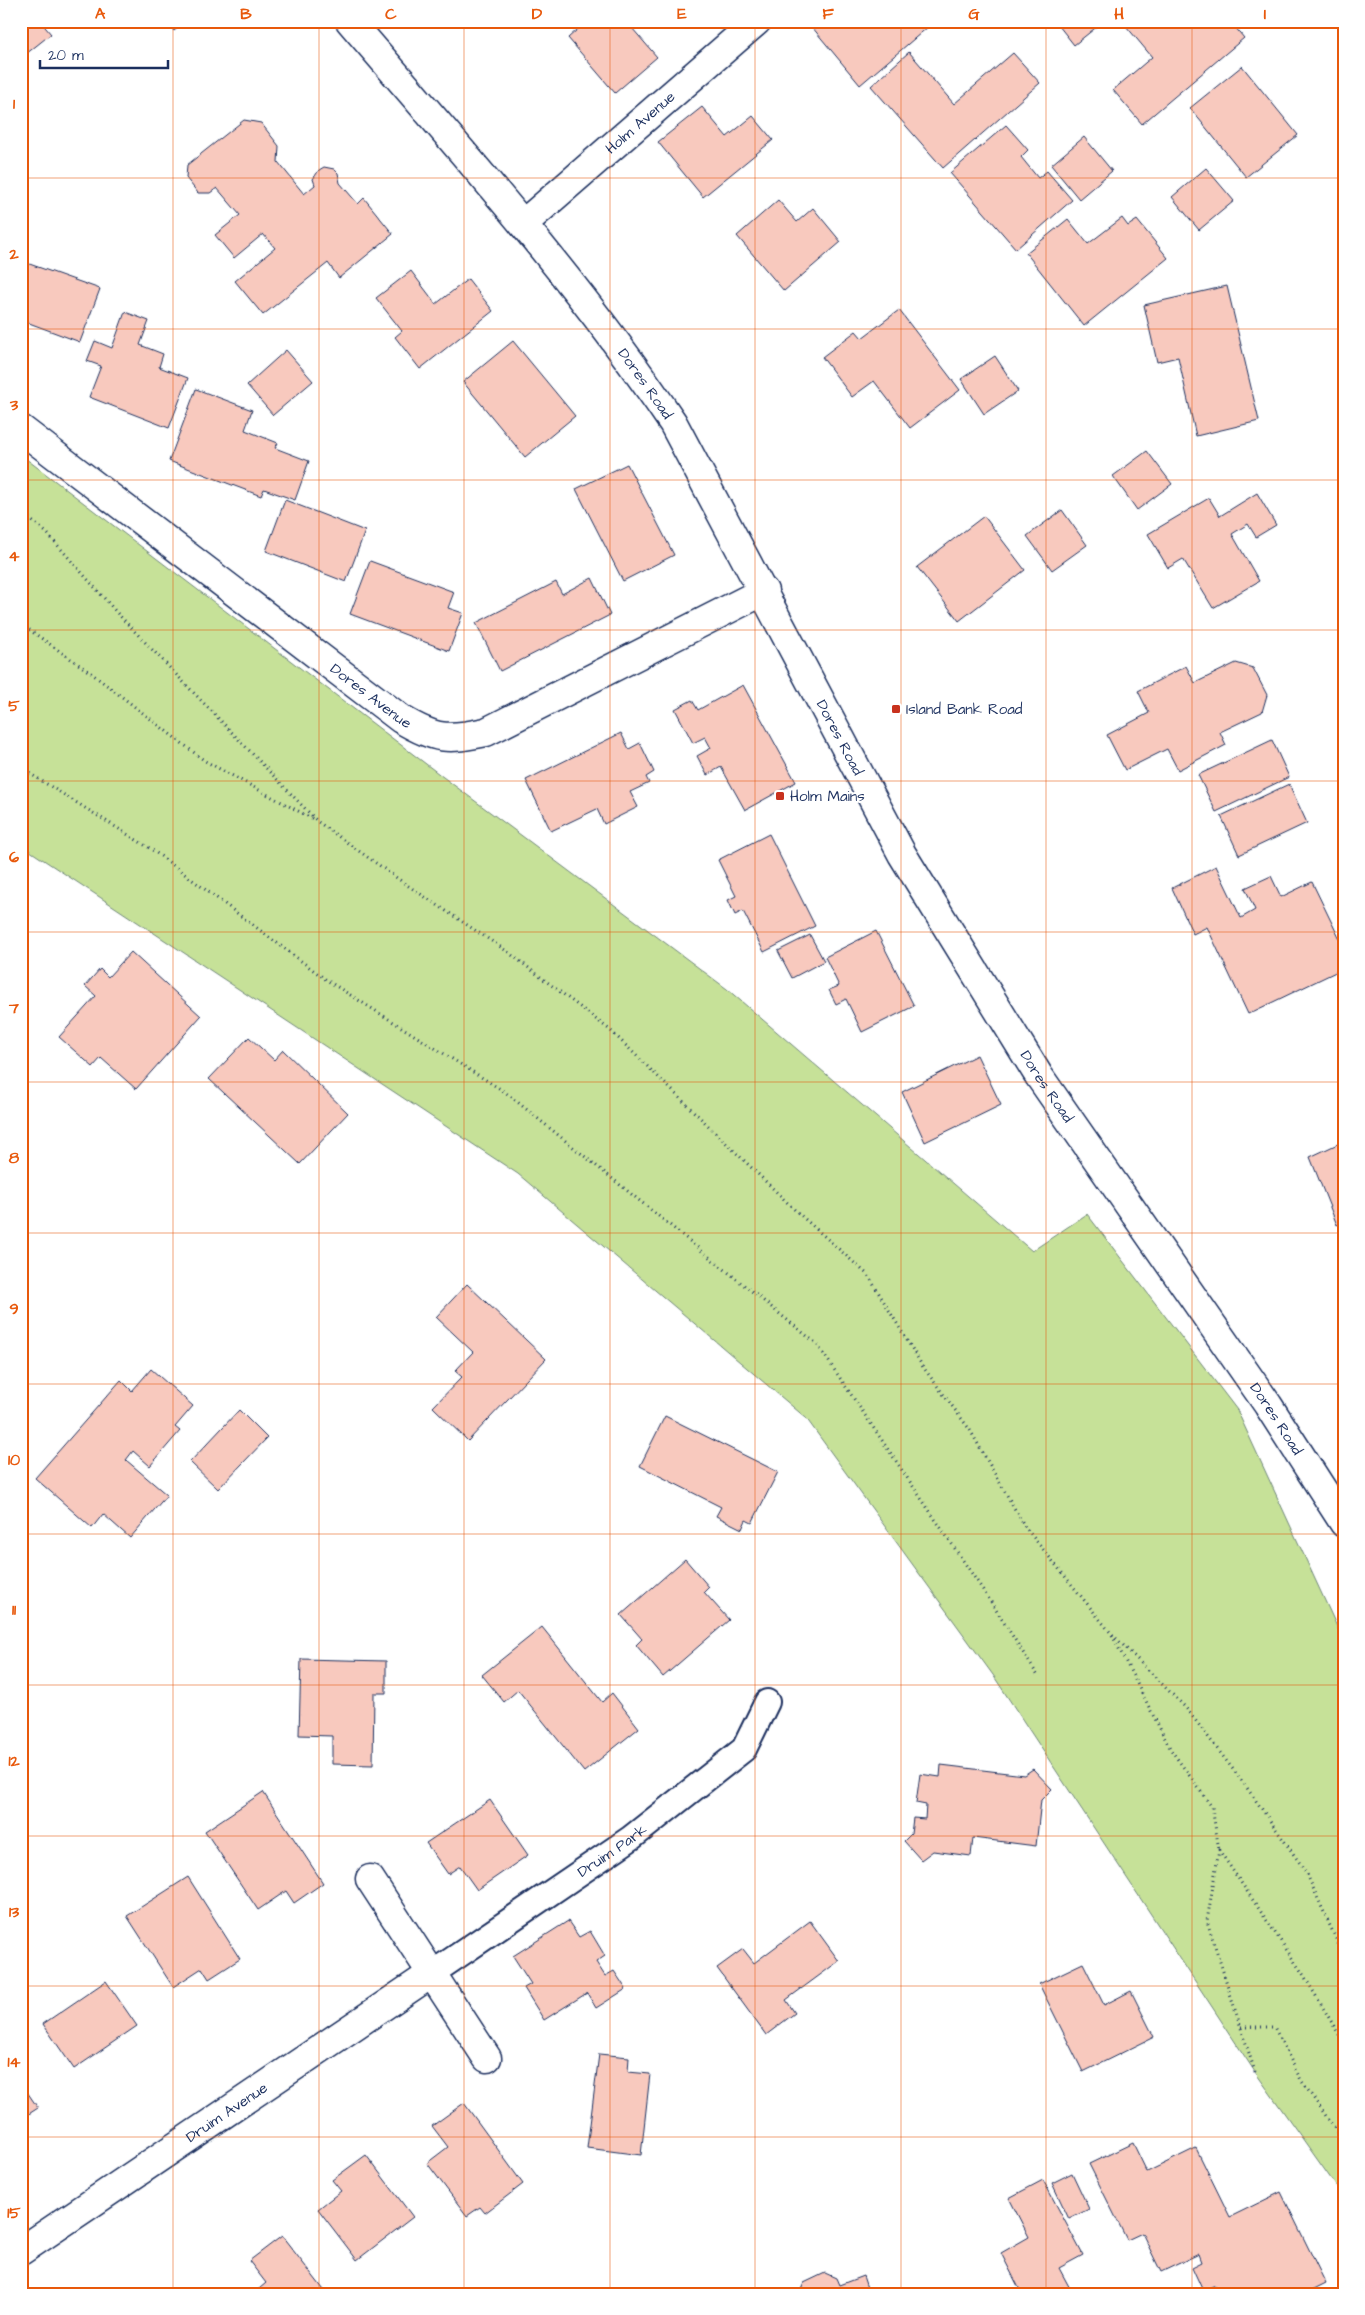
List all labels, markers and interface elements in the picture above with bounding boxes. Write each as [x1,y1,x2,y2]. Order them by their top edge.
text: A [95,3,106,25]
text: B [240,3,252,25]
text: C [385,3,397,25]
text: D [532,3,543,25]
text: E [677,3,687,25]
text: F [822,3,834,25]
text: G [968,3,980,25]
text: H [1114,3,1124,25]
text: I [1264,3,1266,25]
scale bar [40,38,168,70]
text: 20 m [48,45,84,66]
street label: Holm Avenue [601,86,680,159]
text: 1 [13,93,16,115]
text: 2 [8,243,19,265]
street label: Dores Road [613,344,678,424]
text: 3 [9,394,19,416]
text: 4 [9,545,20,567]
street label: Dores Avenue [326,658,416,734]
text: 5 [8,695,20,717]
street label: Dores Road [811,696,869,779]
place label: Island Bank Road [906,699,1023,720]
marker: Island Bank Road [890,703,902,715]
place label: Holm Mains [790,786,865,807]
marker: Holm Mains [774,790,786,802]
text: 6 [9,846,19,868]
text: 7 [8,997,19,1019]
street label: Dores Road [1015,1046,1079,1127]
text: 8 [9,1147,20,1169]
text: 9 [9,1298,19,1320]
street label: Dores Road [1245,1378,1308,1459]
text: 10 [8,1449,20,1471]
text: 11 [12,1599,17,1621]
text: 12 [8,1750,20,1772]
street label: Druim Park [573,1819,651,1882]
text: 13 [9,1901,20,1923]
text: 14 [8,2051,21,2073]
street label: Druim Avenue [182,2077,271,2147]
text: 15 [7,2202,21,2224]

